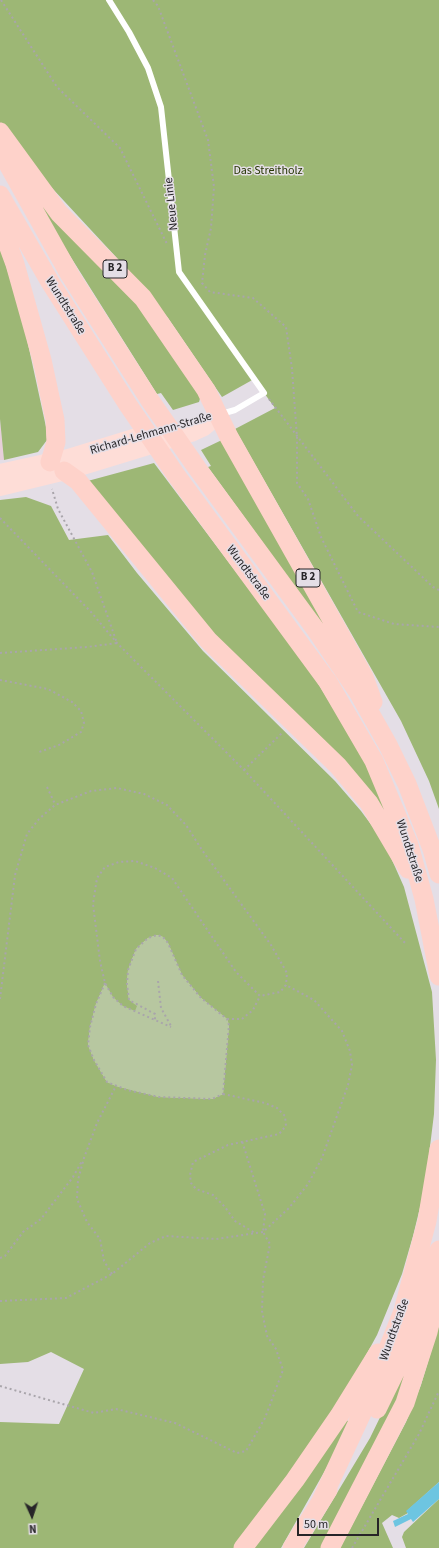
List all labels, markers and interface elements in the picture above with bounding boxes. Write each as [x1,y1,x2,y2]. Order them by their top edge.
park label: Das Streitholz [233,164,303,178]
street label: Neue Linie [162,177,182,231]
road number: B 2 [103,260,127,278]
street label: Wundtstraße [42,275,88,337]
street label: Richard-Lehmann-Straße [88,410,214,458]
street label: Wundtstraße [223,543,273,603]
road number: B 2 [296,569,320,587]
street label: Wundtstraße [392,818,426,884]
street label: Wundtstraße [377,1297,413,1363]
north arrow [12,1496,52,1536]
scale bar [299,1510,381,1536]
text: 50 m [304,1516,328,1533]
text: N [29,1521,37,1536]

